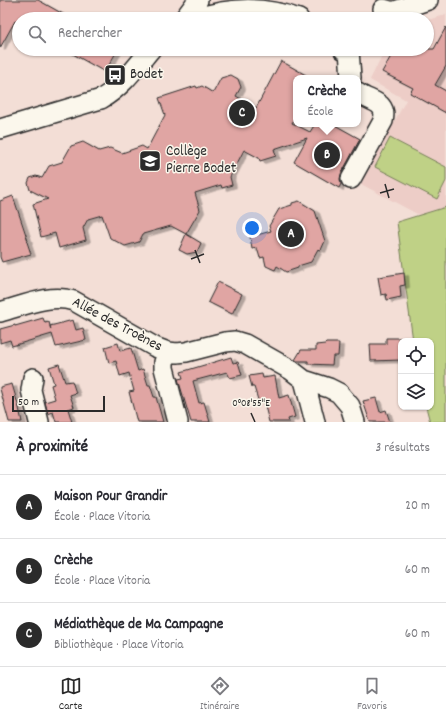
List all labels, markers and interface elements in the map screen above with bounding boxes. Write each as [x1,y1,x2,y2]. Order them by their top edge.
search box [12,12,434,56]
icon: search [26,23,48,45]
text: Rechercher [58,23,122,45]
bus stop icon: Bodet [102,62,128,88]
place label: Bodet [130,64,163,86]
popup [293,75,361,127]
text: Crèche [308,81,346,103]
pin: C [229,98,255,128]
text: École [308,103,333,122]
pin: B [314,140,340,170]
place label: Collège Pierre Bodet [166,141,237,180]
school or university icon: Collège Pierre Bodet [137,148,163,174]
your location [242,218,262,238]
pin: A [278,219,304,249]
street label: Allée des Troènes [68,292,166,358]
map controls [398,338,434,410]
button: locate [398,338,434,374]
button: layers [398,374,434,410]
scale bar [12,394,105,413]
text: 50 m [18,395,39,411]
text: 0°08'55"E [232,397,270,411]
text: À proximité [16,436,88,460]
text: 3 résultats [375,439,430,458]
text: Maison Pour Grandir [54,486,167,508]
text: A [25,497,33,516]
text: 20 m [405,497,430,516]
text: École · Place Vitoria [54,508,150,527]
text: Crèche [54,550,93,572]
text: B [26,561,32,580]
text: 60 m [405,561,430,580]
text: École · Place Vitoria [54,572,150,591]
text: Médiathèque de Ma Campagne [54,614,223,636]
text: C [26,625,32,644]
text: 60 m [405,625,430,644]
text: Bibliothèque · Place Vitoria [54,636,183,655]
tab: Carte [59,675,82,715]
tab: Itinéraire [200,675,239,715]
tab: Favoris [357,675,387,715]

